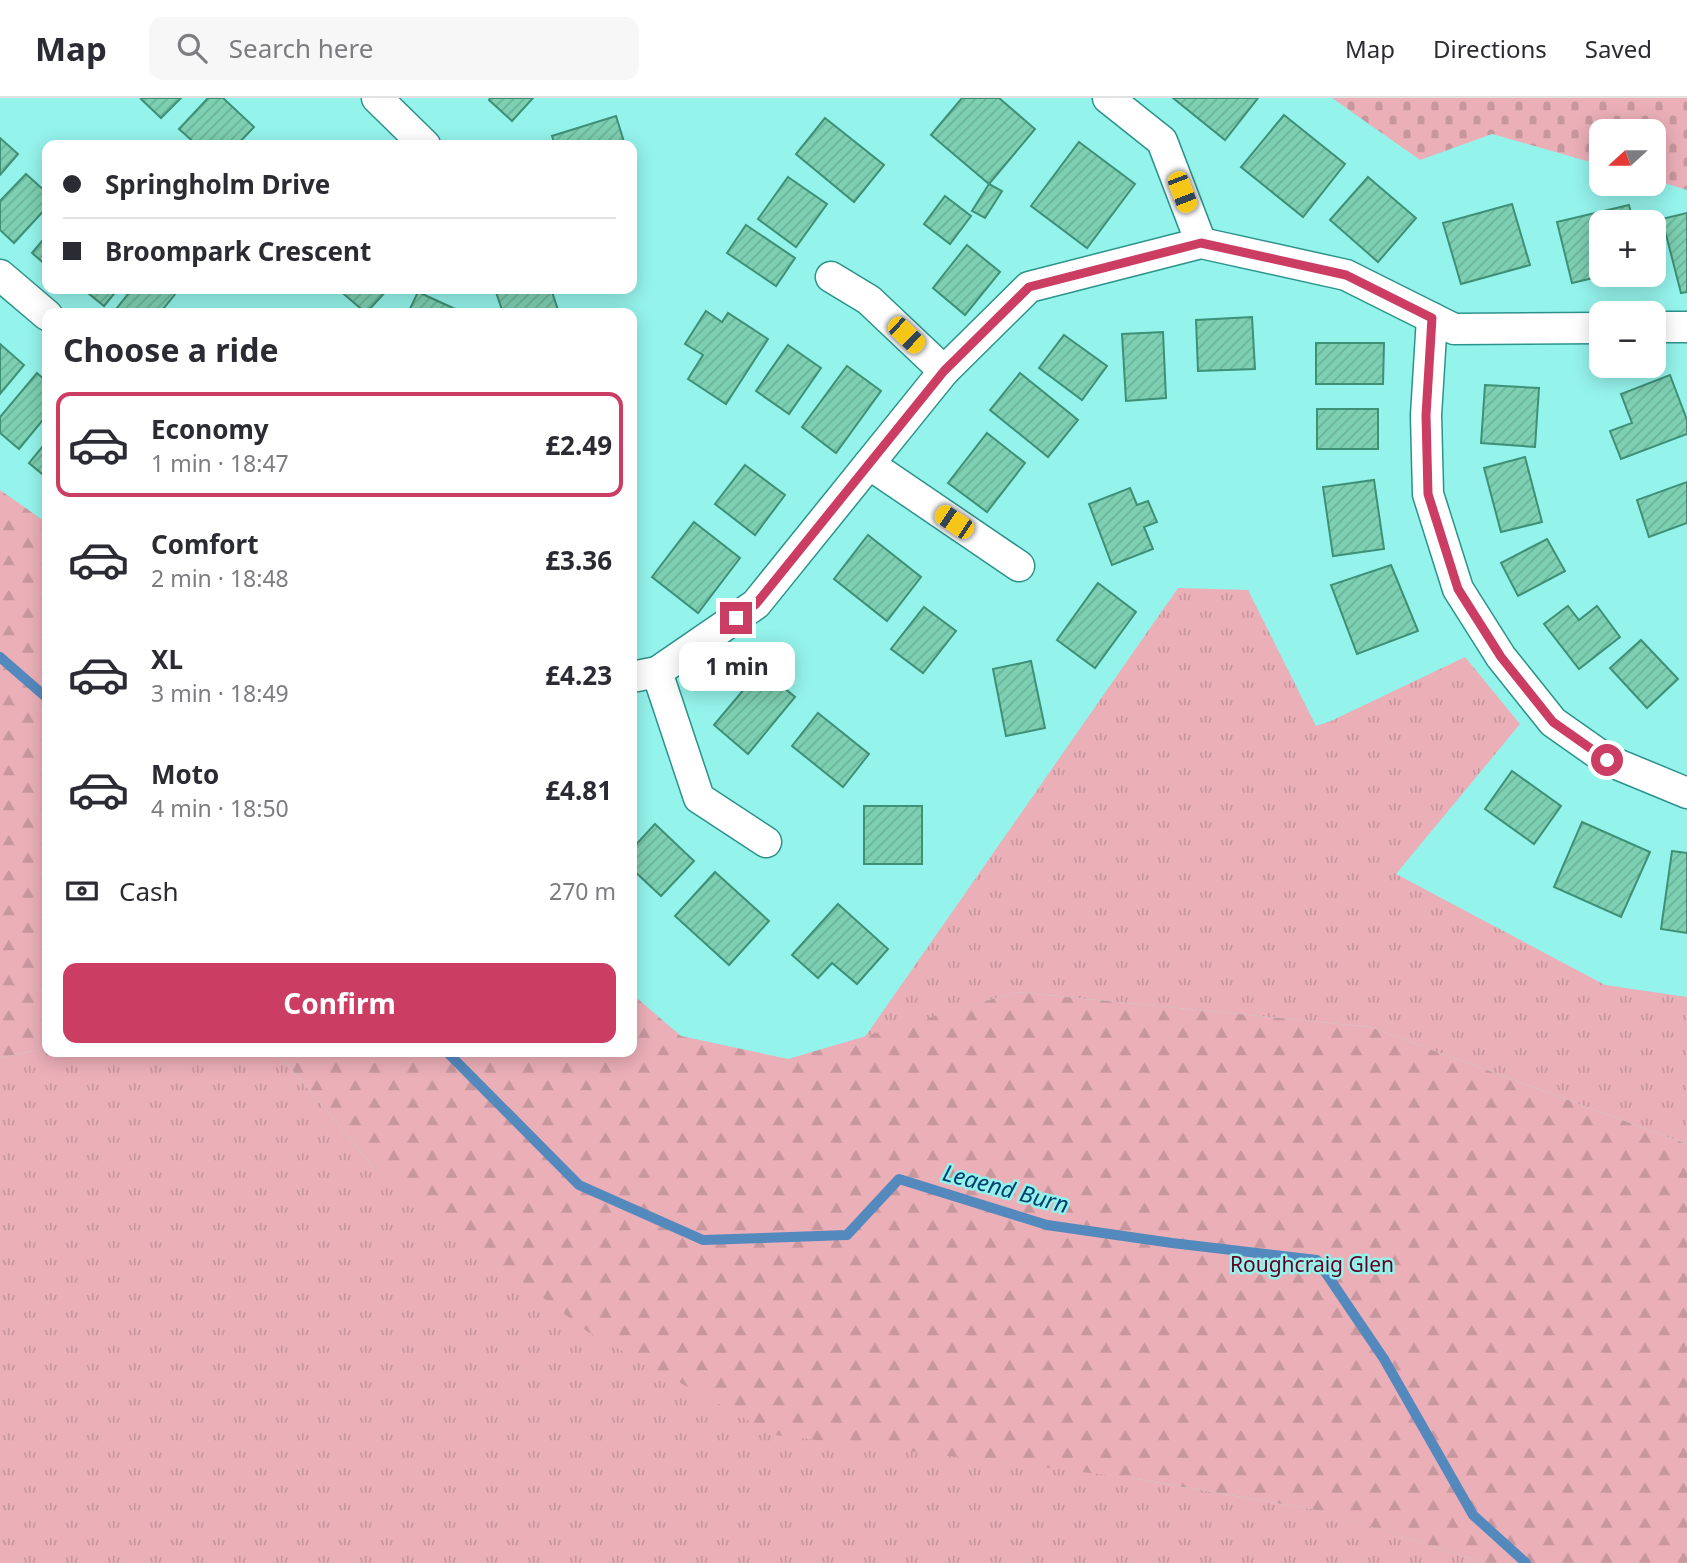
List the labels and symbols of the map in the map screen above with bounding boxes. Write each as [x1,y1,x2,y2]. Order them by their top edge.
north arrow [1589,119,1666,196]
car [1165,169,1200,215]
car [884,313,929,357]
car [931,502,978,542]
route end [720,602,752,634]
callout: 1 min [678,642,794,692]
route start [1591,744,1623,776]
water label: Leaend Burn [939,1156,1073,1220]
park label: Roughcraig Glen [1230,1250,1394,1278]

